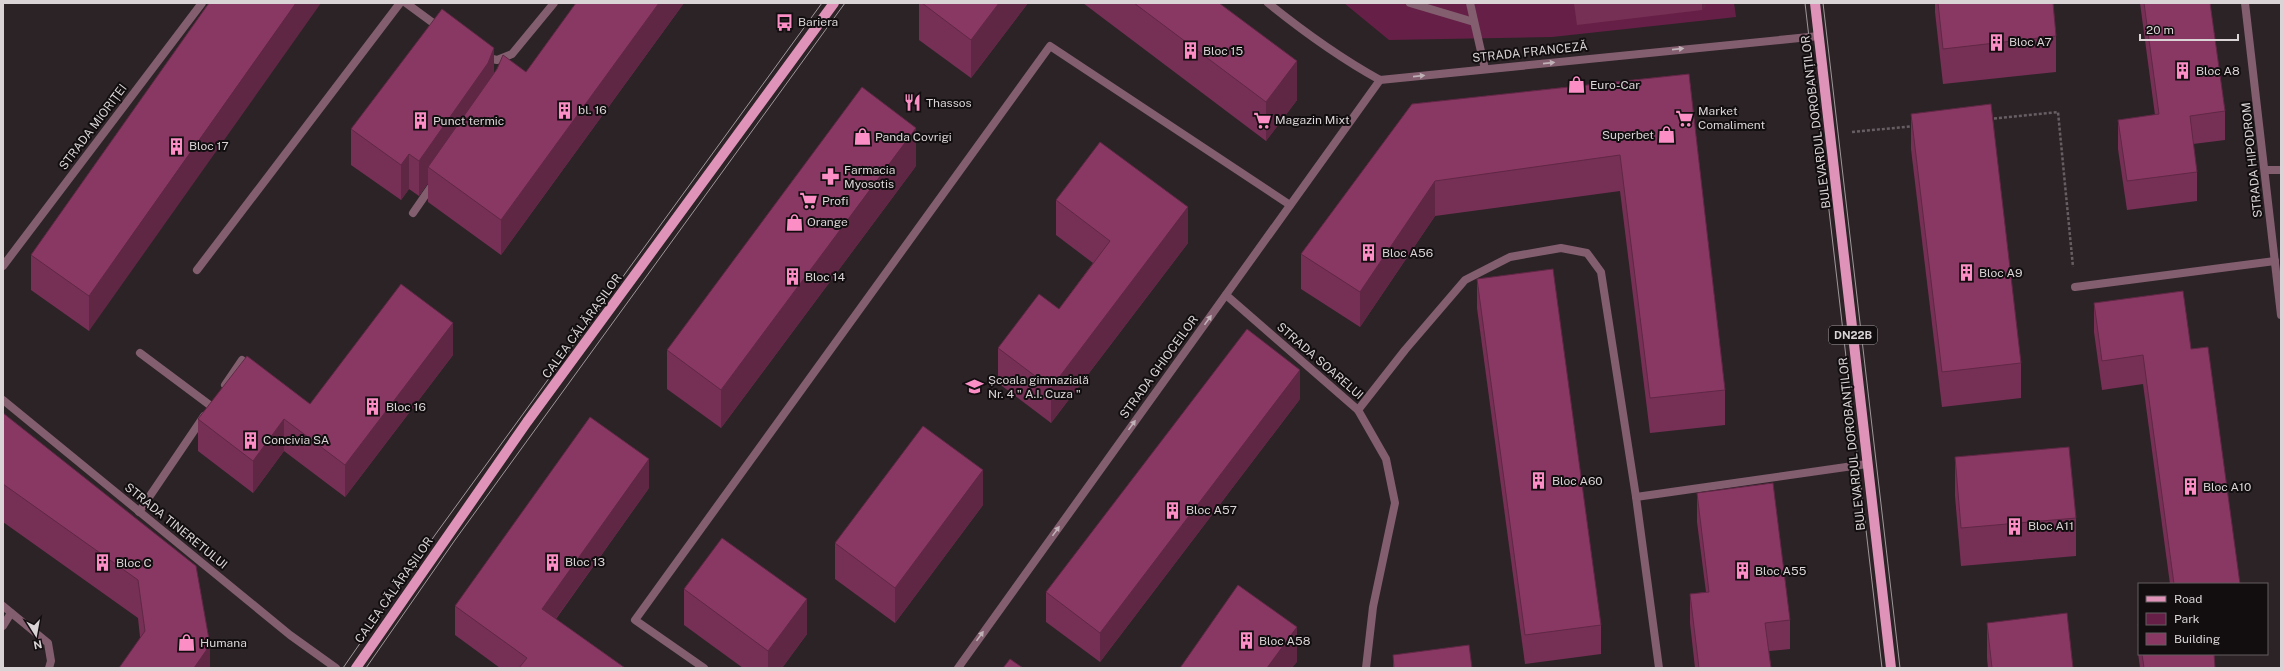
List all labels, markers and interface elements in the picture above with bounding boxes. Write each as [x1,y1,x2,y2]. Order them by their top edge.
bus stop icon: Bariera [775,12,795,32]
place label: Bariera [798,15,838,29]
scale bar [2140,16,2238,42]
text: 20 m [2146,23,2174,37]
building icon: Bloc A7 [1986,32,2006,52]
street label: BULEVARDUL DOROBANȚILOR [1798,35,1834,209]
place label: Bloc A7 [2009,35,2052,49]
street label: STRADA FRANCEZĂ [1472,39,1589,65]
building icon: Bloc 15 [1180,41,1200,61]
place label: Bloc 15 [1203,44,1243,58]
one-way arrow [1672,46,1684,53]
one-way arrow [1543,59,1555,66]
building icon: Bloc A8 [2173,61,2193,81]
place label: Bloc A8 [2196,64,2240,78]
one-way arrow [1413,73,1425,79]
shop icon: Euro-Car [1567,75,1587,95]
place label: Euro-Car [1590,78,1640,92]
street label: STRADA MIORIȚEI [56,81,130,173]
restaurant icon: Thassos [903,93,923,113]
place label: Thassos [926,96,972,110]
building icon: bl. 16 [555,100,575,120]
street label: STRADA HIPODROM [2239,102,2265,218]
place label: bl. 16 [578,103,607,117]
place label: Market Comaliment [1698,104,1765,132]
supermarket icon: Market Comaliment [1675,108,1695,128]
supermarket icon: Magazin Mixt [1252,110,1272,130]
building icon: Punct termic [410,111,430,131]
place label: Magazin Mixt [1275,113,1350,127]
place label: Punct termic [433,114,504,128]
shop icon: Superbet [1657,125,1677,145]
shop icon: Panda Covrigi [852,127,872,147]
place label: Superbet [1602,128,1654,142]
place label: Panda Covrigi [875,130,952,144]
building icon: Bloc 17 [166,136,186,156]
place label: Bloc 17 [189,139,229,153]
place label: Farmacia Myosotis [844,163,895,191]
pharmacy icon: Farmacia Myosotis [821,167,841,187]
supermarket icon: Profi [799,191,819,211]
place label: Profi [822,194,848,208]
shop icon: Orange [784,212,804,232]
place label: Orange [807,215,848,229]
building icon: Bloc A56 [1359,243,1379,263]
place label: Bloc A56 [1382,246,1433,260]
building icon: Bloc A9 [1956,263,1976,283]
place label: Bloc A9 [1979,266,2022,280]
building icon: Bloc 14 [782,267,802,287]
place label: Bloc 14 [805,270,845,284]
street label: CALEA CĂLĂRAȘILOR [539,271,625,381]
street label: STRADA GHIOCEILOR [1117,313,1201,421]
one-way arrow [1204,314,1212,325]
street label: STRADA SOARELUI [1274,320,1366,402]
road number: DN22B [1829,326,1877,344]
street label: BULEVARDUL DOROBANȚILOR [1836,357,1868,531]
place label: Școala gimnazială Nr. 4 " A.I. Cuza " [988,373,1089,401]
school or university icon: Școala gimnazială Nr. 4 " A.I. Cuza " [965,377,985,397]
building icon: Bloc 16 [363,397,383,417]
place label: Bloc 16 [386,400,426,414]
one-way arrow [1128,420,1136,431]
building icon: Concivia SA [240,430,260,450]
place label: Concivia SA [263,433,330,447]
building icon: Bloc A60 [1529,471,1549,491]
place label: Bloc A60 [1552,474,1603,488]
building icon: Bloc A10 [2180,477,2200,497]
street label: STRADA TINERETULUI [122,480,230,572]
place label: Bloc A10 [2203,480,2251,494]
building icon: Bloc A57 [1163,500,1183,520]
place label: Bloc A57 [1186,503,1237,517]
building icon: Bloc A11 [2005,516,2025,536]
place label: Bloc A11 [2028,519,2074,533]
one-way arrow [1052,525,1060,536]
street label: CALEA CĂLĂRAȘILOR [352,534,436,646]
building icon: Bloc 13 [542,552,562,572]
building icon: Bloc C [93,553,113,573]
place label: Bloc 13 [565,555,605,569]
place label: Bloc C [116,556,152,570]
building icon: Bloc A55 [1732,561,1752,581]
place label: Bloc A55 [1755,564,1807,578]
legend [2138,583,2268,655]
text: Road [2174,592,2202,606]
text: Park [2174,612,2200,626]
north arrow [16,615,56,655]
one-way arrow [976,631,985,642]
building icon: Bloc A58 [1236,631,1256,651]
text: Building [2174,632,2220,646]
shop icon: Humana [177,633,197,653]
place label: Bloc A58 [1259,634,1311,648]
place label: Humana [200,636,247,650]
text: N [33,638,43,652]

